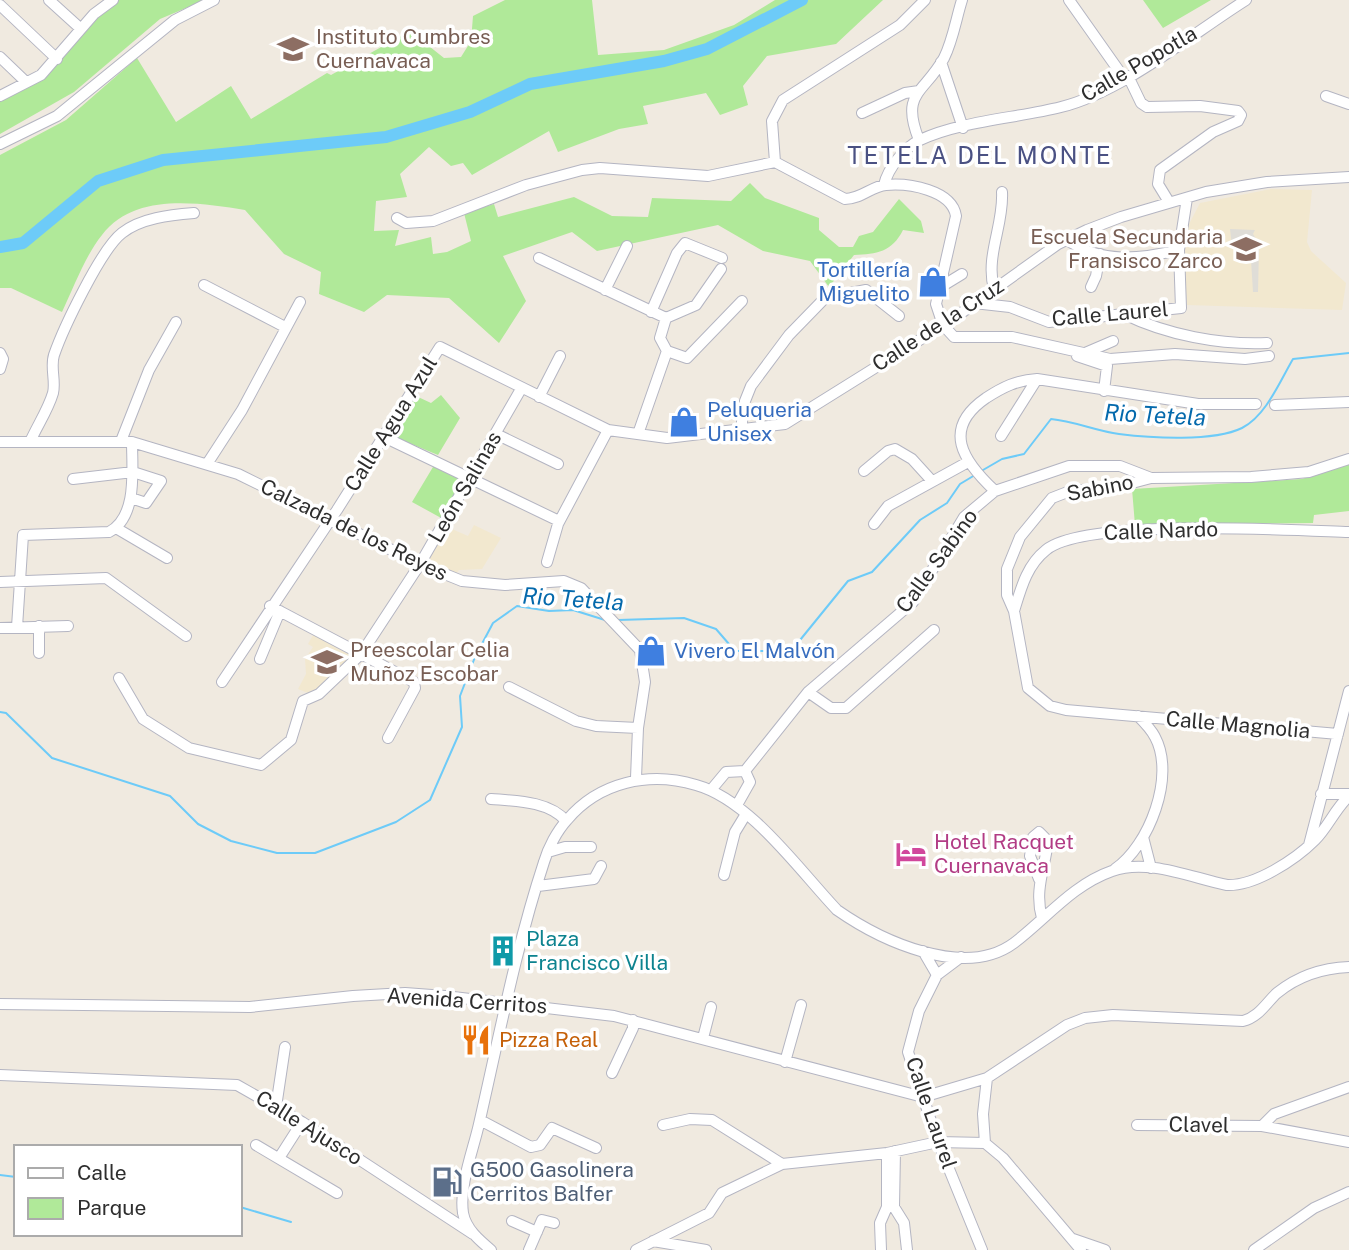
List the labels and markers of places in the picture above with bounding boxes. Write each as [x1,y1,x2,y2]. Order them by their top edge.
place label: Instituto Cumbres Cuernavaca [316,24,491,73]
school or university icon: Instituto Cumbres Cuernavaca [276,32,310,66]
place label: Escuela Secundaria Fransisco Zarco [1030,224,1223,273]
school or university icon: Escuela Secundaria Fransisco Zarco [1229,232,1263,266]
place label: Tortillería Miguelito [817,257,910,306]
shop icon: Tortillería Miguelito [916,265,950,299]
place label: Peluqueria Unisex [707,397,812,446]
shop icon: Peluqueria Unisex [667,405,701,439]
shop icon: Vivero El Malvón [634,634,668,668]
place label: Preescolar Celia Muñoz Escobar [350,637,510,686]
place label: Vivero El Malvón [674,638,835,663]
school or university icon: Preescolar Celia Muñoz Escobar [310,645,344,679]
place label: Hotel Racquet Cuernavaca [934,829,1074,878]
hotel icon: Hotel Racquet Cuernavaca [894,837,928,871]
place label: Plaza Francisco Villa [526,926,668,975]
building icon: Plaza Francisco Villa [486,934,520,968]
restaurant icon: Pizza Real [459,1023,493,1057]
place label: Pizza Real [499,1027,598,1052]
place label: G500 Gasolinera Cerritos Balfer [470,1157,634,1206]
fuel station icon: G500 Gasolinera Cerritos Balfer [430,1165,464,1199]

